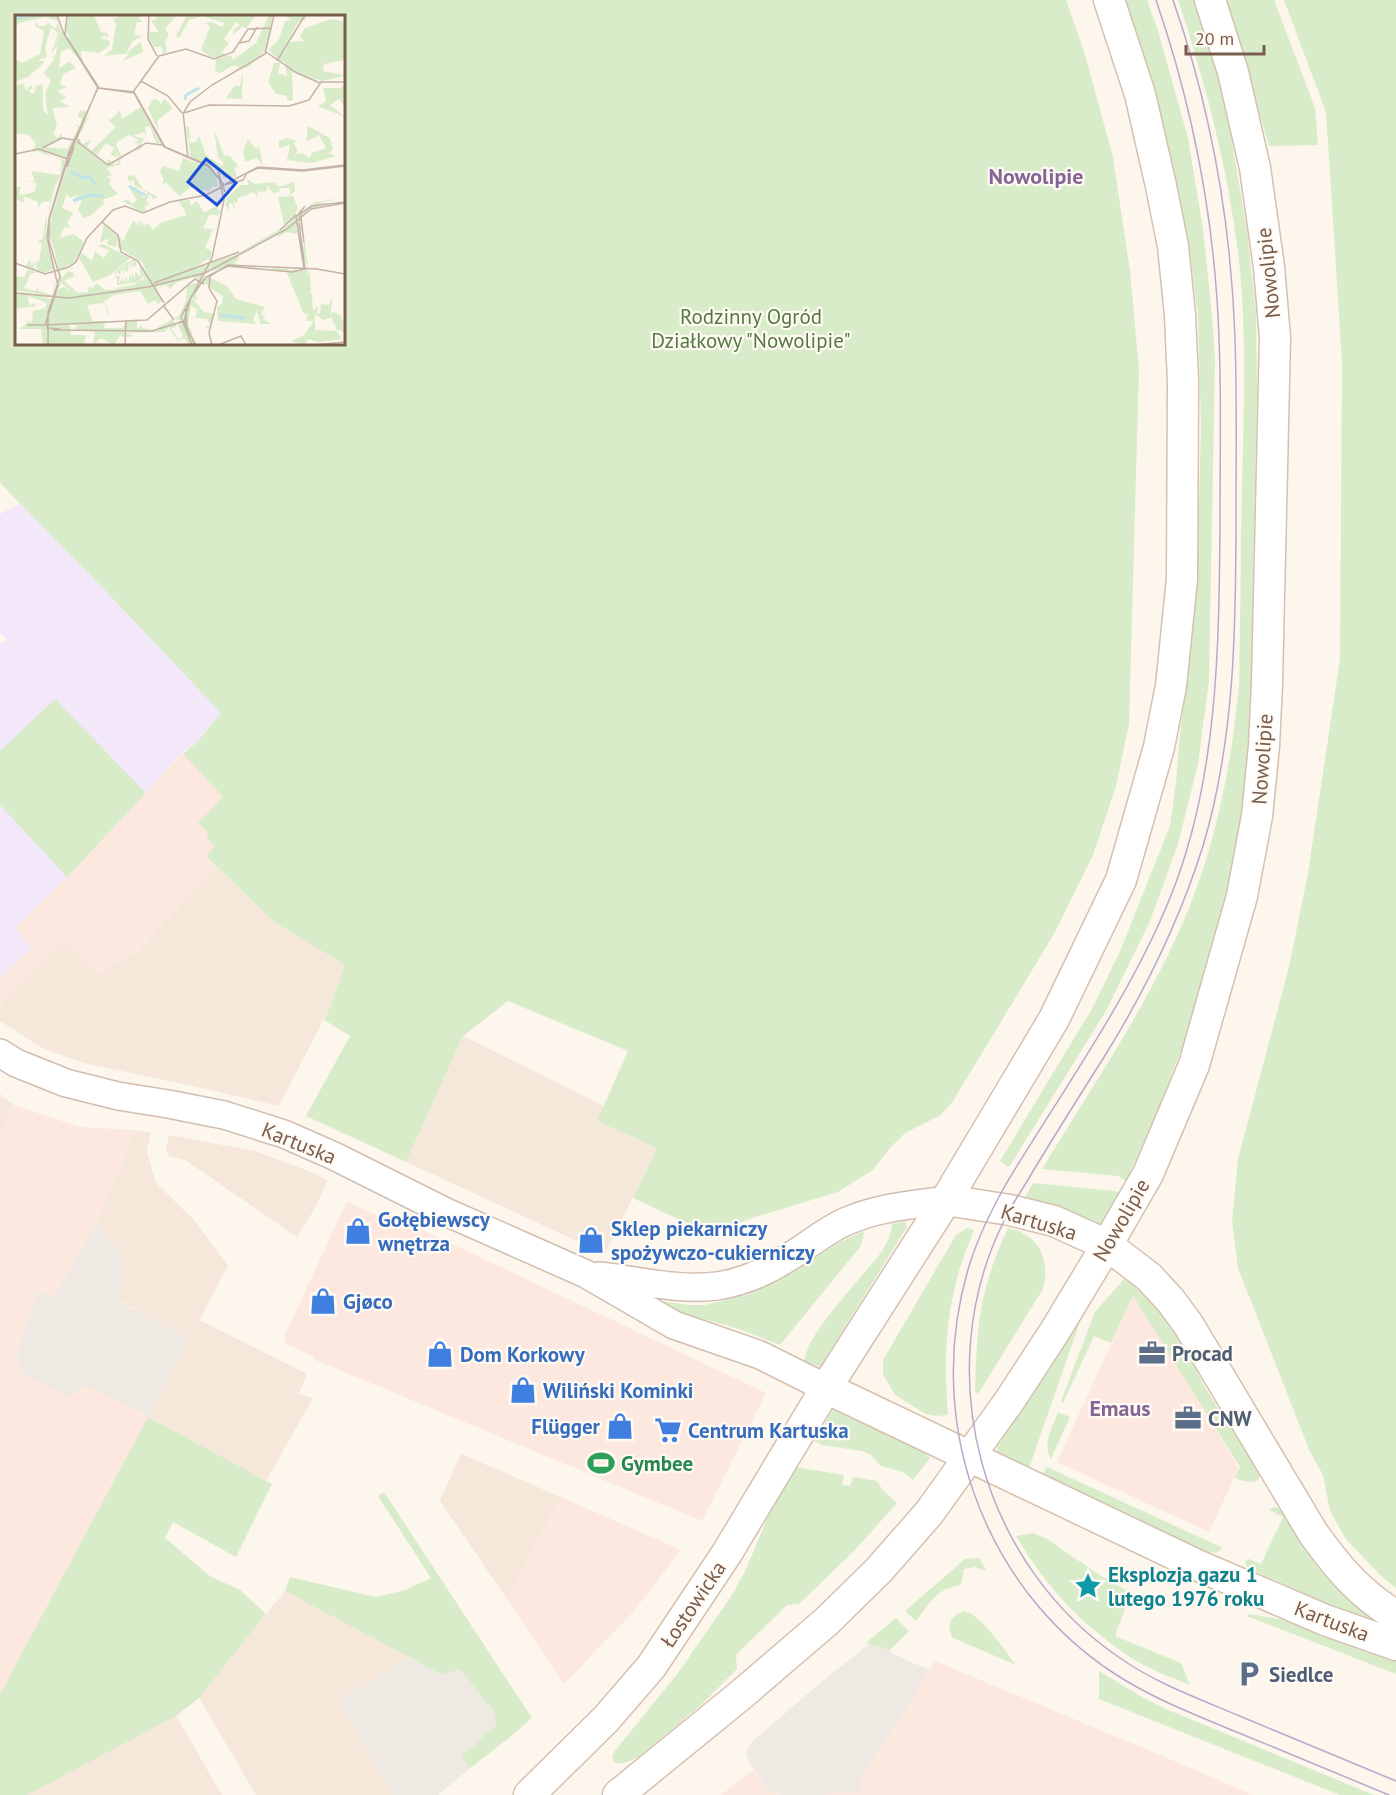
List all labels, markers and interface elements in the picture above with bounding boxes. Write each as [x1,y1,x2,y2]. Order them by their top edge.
inset map [15,15,345,345]
scale bar [1186,18,1264,56]
text: 20 m [1195,27,1234,50]
district label: Nowolipie [989,162,1083,190]
street label: Nowolipie [1250,226,1286,320]
park label: Rodzinny Ogród Działkowy "Nowolipie" [651,303,851,354]
street label: Nowolipie [1245,713,1279,805]
street label: Kartuska [258,1116,340,1170]
street label: Nowolipie [1087,1174,1155,1266]
street label: Kartuska [998,1198,1080,1246]
place label: Gołębiewscy wnętrza [377,1206,491,1257]
place label: Sklep piekarniczy spożywczo-cukierniczy [611,1215,816,1266]
shop icon: Gołębiewscy wnętrza [343,1216,373,1246]
shop icon: Sklep piekarniczy spożywczo-cukierniczy [576,1225,606,1255]
shop icon: Gjøco [308,1286,338,1316]
place label: Gjøco [343,1288,393,1315]
office icon: Procad [1137,1338,1167,1368]
shop icon: Dom Korkowy [425,1339,455,1369]
place label: Procad [1172,1340,1233,1367]
place label: Dom Korkowy [460,1341,586,1368]
shop icon: Wiliński Kominki [508,1375,538,1405]
place label: Wiliński Kominki [543,1377,693,1404]
district label: Emaus [1089,1394,1151,1422]
office icon: CNW [1173,1403,1203,1433]
place label: CNW [1208,1405,1253,1432]
shop icon: Flügger [605,1411,635,1441]
place label: Flügger [531,1413,601,1440]
supermarket icon: Centrum Kartuska [653,1415,683,1445]
place label: Centrum Kartuska [688,1417,849,1444]
sports icon: Gymbee [586,1448,616,1478]
place label: Gymbee [621,1450,693,1477]
street label: Łostowicka [654,1556,732,1652]
place label: Eksplozja gazu 1 lutego 1976 roku [1108,1561,1264,1612]
place icon: Eksplozja gazu 1 lutego 1976 roku [1073,1571,1103,1601]
street label: Kartuska [1291,1594,1373,1648]
parking icon: Siedlce [1234,1659,1264,1689]
place label: Siedlce [1269,1661,1333,1688]

